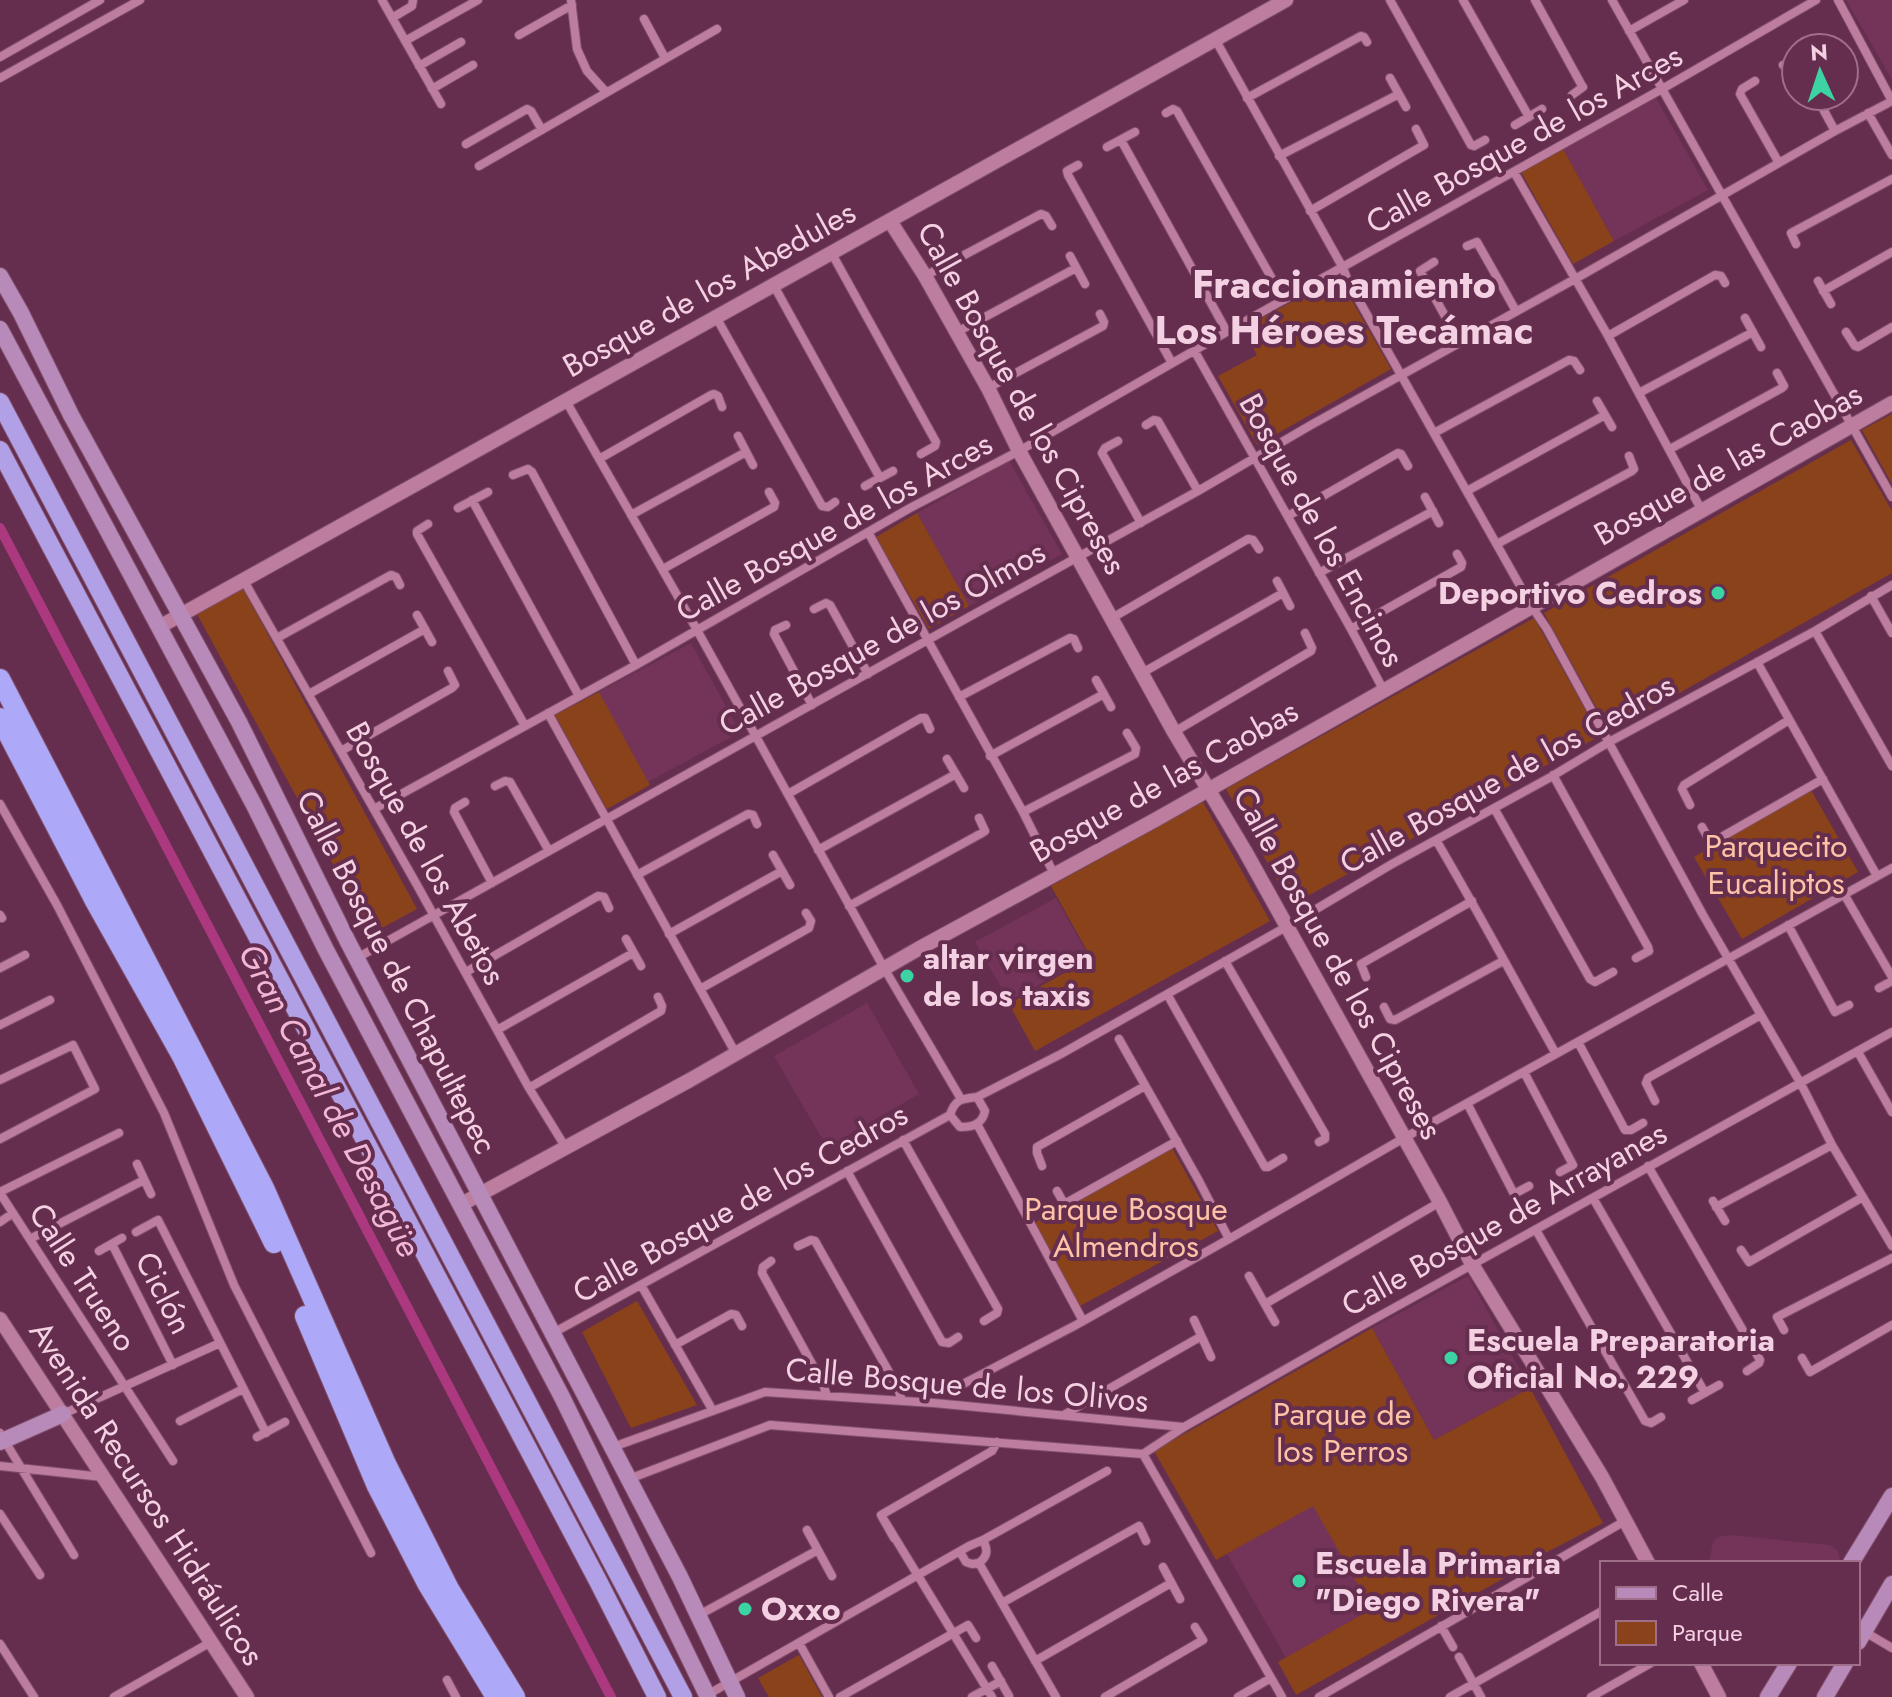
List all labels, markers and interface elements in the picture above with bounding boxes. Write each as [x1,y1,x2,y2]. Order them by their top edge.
north arrow [1780,32,1860,112]
street label: Calle Bosque de los Arces [1357,33,1691,245]
text: N [1809,36,1829,68]
street label: Bosque de los Abedules [554,189,864,389]
street label: Calle Bosque de los Cipreses [906,213,1138,583]
district label: Fraccionamiento Los Héroes Tecámac [1155,255,1533,359]
street label: Bosque de las Caobas [1586,371,1870,557]
street label: Bosque de los Encinos [1228,385,1416,675]
street label: Calle Bosque de los Arces [667,421,1001,633]
street label: Calle Bosque de los Olmos [710,529,1054,747]
place label: Deportivo Cedros [1438,570,1702,616]
marker: Deportivo Cedros [1709,584,1727,602]
street label: Calle Bosque de los Cedros [1331,663,1683,885]
street label: Bosque de las Caobas [1022,688,1306,874]
street label: Bosque de los Abetos [334,713,518,993]
street label: Calle Bosque de los Cipreses [1222,778,1454,1148]
street label: Calle Bosque de Chapultepec [285,782,509,1162]
park label: Parquecito Eucaliptos [1705,823,1847,906]
water label: Gran Canal de Desagüe [226,935,433,1266]
place label: altar virgen de los taxis [923,935,1094,1018]
marker: altar virgen de los taxis [898,967,916,985]
street label: Calle Bosque de los Cedros [564,1092,916,1314]
street label: Calle Bosque de Arrayanes [1333,1110,1675,1328]
park label: Parque Bosque Almendros [1024,1186,1228,1269]
street label: Calle Trueno [18,1194,148,1360]
street label: Ciclón [124,1244,204,1342]
street label: Avenida Recursos Hidráulicos [18,1312,276,1674]
place label: Escuela Preparatoria Oficial No. 229 [1467,1317,1775,1400]
street label: Calle Bosque de los Olivos [784,1346,1150,1424]
marker: Escuela Preparatoria Oficial No. 229 [1442,1349,1460,1367]
park label: Parque de los Perros [1273,1391,1411,1474]
place label: Escuela Primaria "Diego Rivera" [1315,1540,1561,1623]
legend [1600,1561,1860,1665]
marker: Escuela Primaria "Diego Rivera" [1290,1572,1308,1590]
text: Calle [1672,1575,1723,1610]
place label: Oxxo [761,1586,841,1632]
marker: Oxxo [736,1600,754,1618]
text: Parque [1672,1615,1743,1650]

